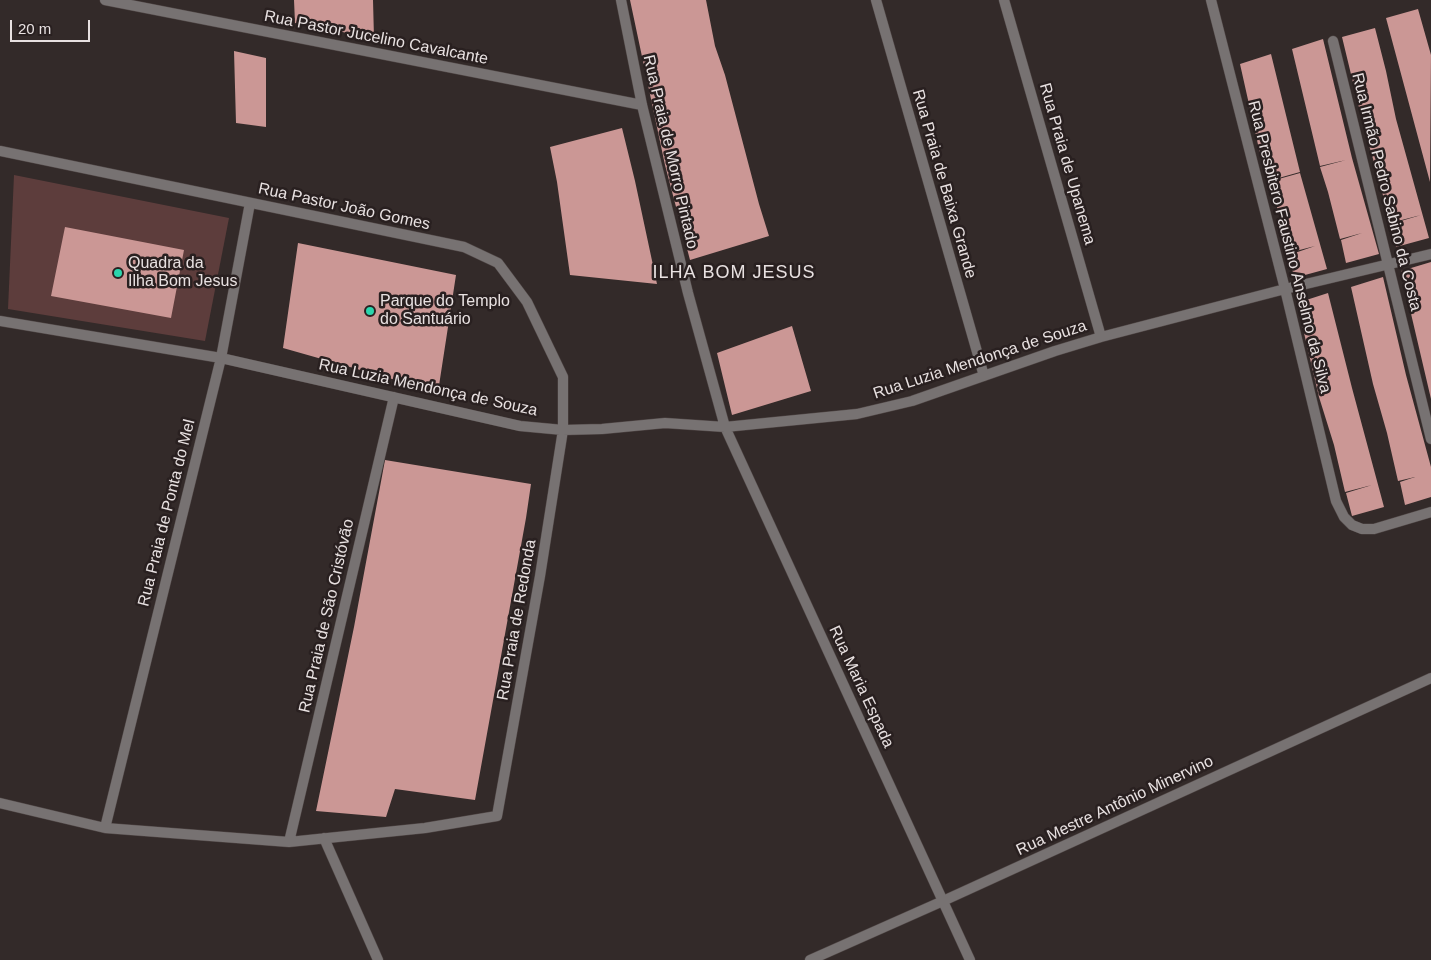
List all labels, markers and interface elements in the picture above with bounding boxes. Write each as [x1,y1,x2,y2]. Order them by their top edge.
street label: Rua Pastor Jucelino Cavalcante [262,7,490,69]
scale bar [12,10,92,42]
text: 20 m [18,20,51,37]
street label: Rua Praia de Morro Pintado [638,53,702,251]
street label: Rua Irmão Pedro Sabino da Costa [1347,71,1425,313]
street label: Rua Praia de Upanema [1035,81,1099,247]
street label: Rua Praia de Baixa Grande [908,87,980,281]
street label: Rua Presbitero Faustino Anselmo da Silva [1243,99,1335,395]
street label: Rua Pastor João Gomes [256,179,432,235]
place label: Quadra da Ilha Bom Jesus [128,254,237,292]
district label: ILHA BOM JESUS [651,262,817,284]
marker: Quadra da Ilha Bom Jesus [112,267,124,279]
place label: Parque do Templo do Santuário [380,292,510,330]
marker: Parque do Templo do Santuário [364,305,376,317]
street label: Rua Luzia Mendonça de Souza [871,316,1089,404]
street label: Rua Luzia Mendonça de Souza [317,355,539,421]
street label: Rua Praia de Ponta do Mel [134,417,200,609]
street label: Rua Praia de São Cristóvão [295,517,359,715]
street label: Rua Praia de Redonda [493,538,541,702]
street label: Rua Maria Espada [824,623,898,751]
street label: Rua Mestre Antônio Minervino [1013,752,1217,860]

